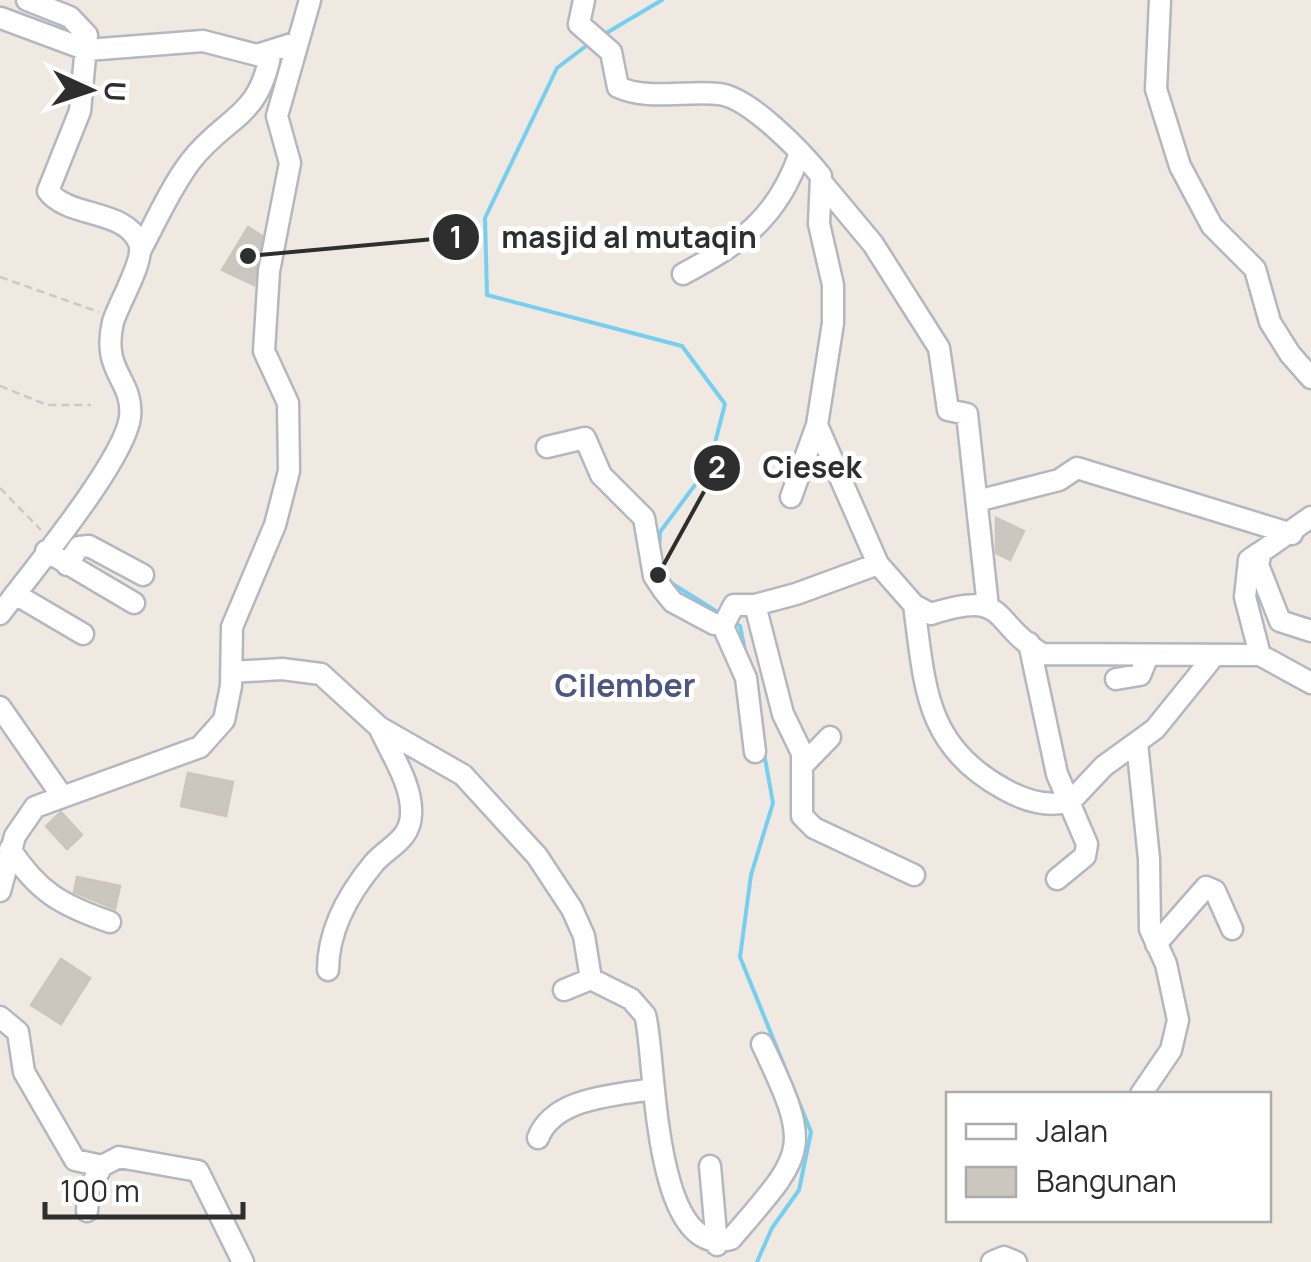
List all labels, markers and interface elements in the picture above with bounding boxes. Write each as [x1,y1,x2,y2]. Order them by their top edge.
north arrow [40,40,140,140]
text: U [96,80,135,102]
callout: masjid al mutaqin [431,207,776,267]
text: 1 [449,216,463,257]
text: masjid al mutaqin [501,216,757,257]
callout: Ciesek [692,438,881,498]
text: 2 [708,446,726,487]
text: Ciesek [762,446,862,487]
district label: Cilember [555,663,695,707]
legend [946,1092,1271,1222]
text: Jalan [1036,1110,1108,1151]
scale bar [45,1157,242,1219]
text: Bangunan [1036,1160,1177,1201]
text: 100 m [60,1170,140,1211]

